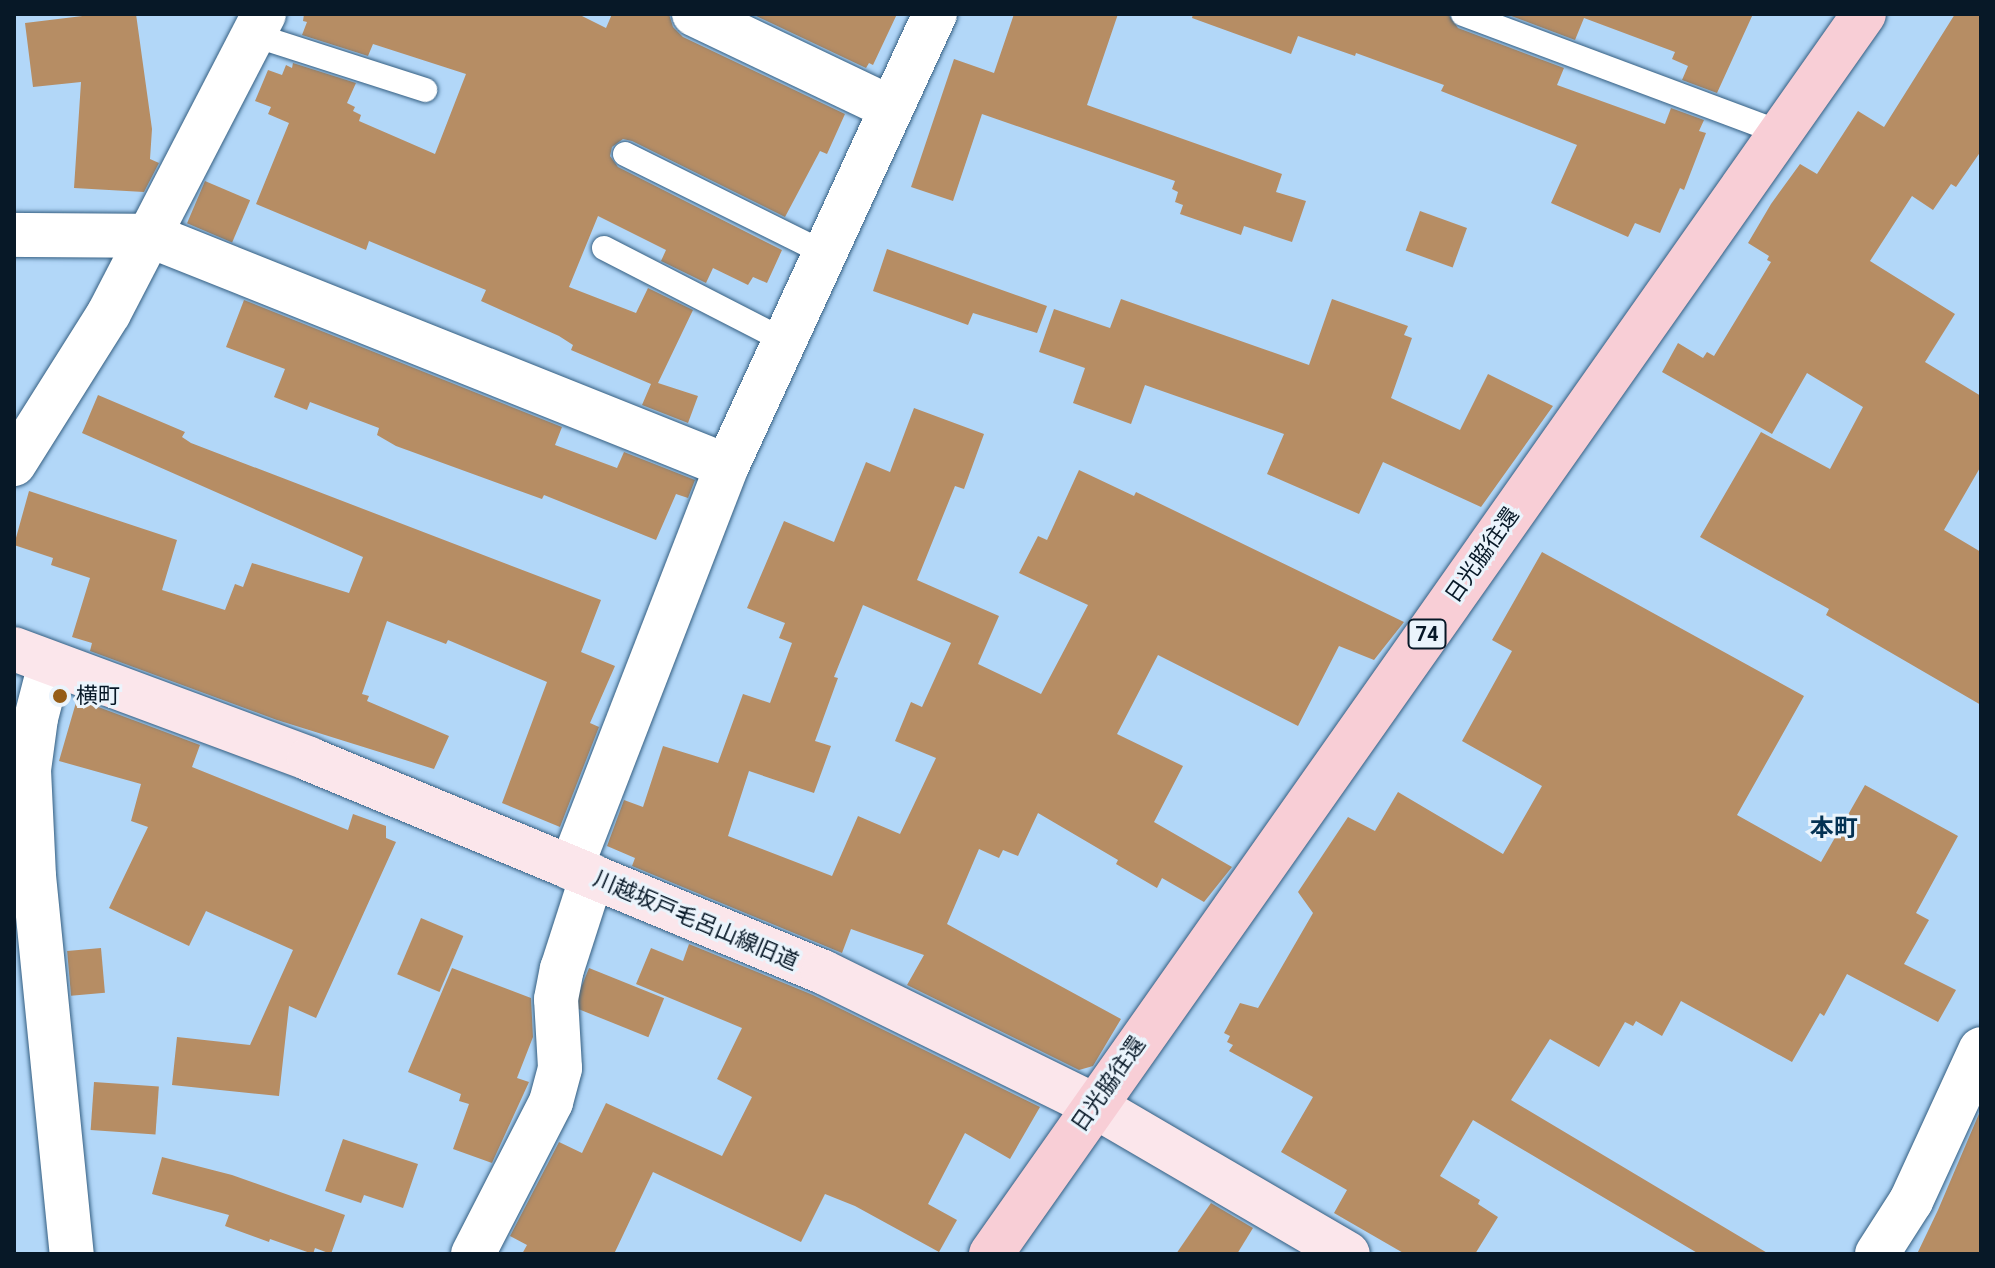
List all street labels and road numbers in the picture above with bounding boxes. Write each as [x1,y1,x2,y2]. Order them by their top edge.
street label: 日光脇往還 [1440,502,1524,608]
road number: 74 [1407,618,1447,650]
street label: 川越坂戸毛呂山線旧道 [590,865,802,975]
street label: 日光脇往還 [1066,1031,1150,1137]

